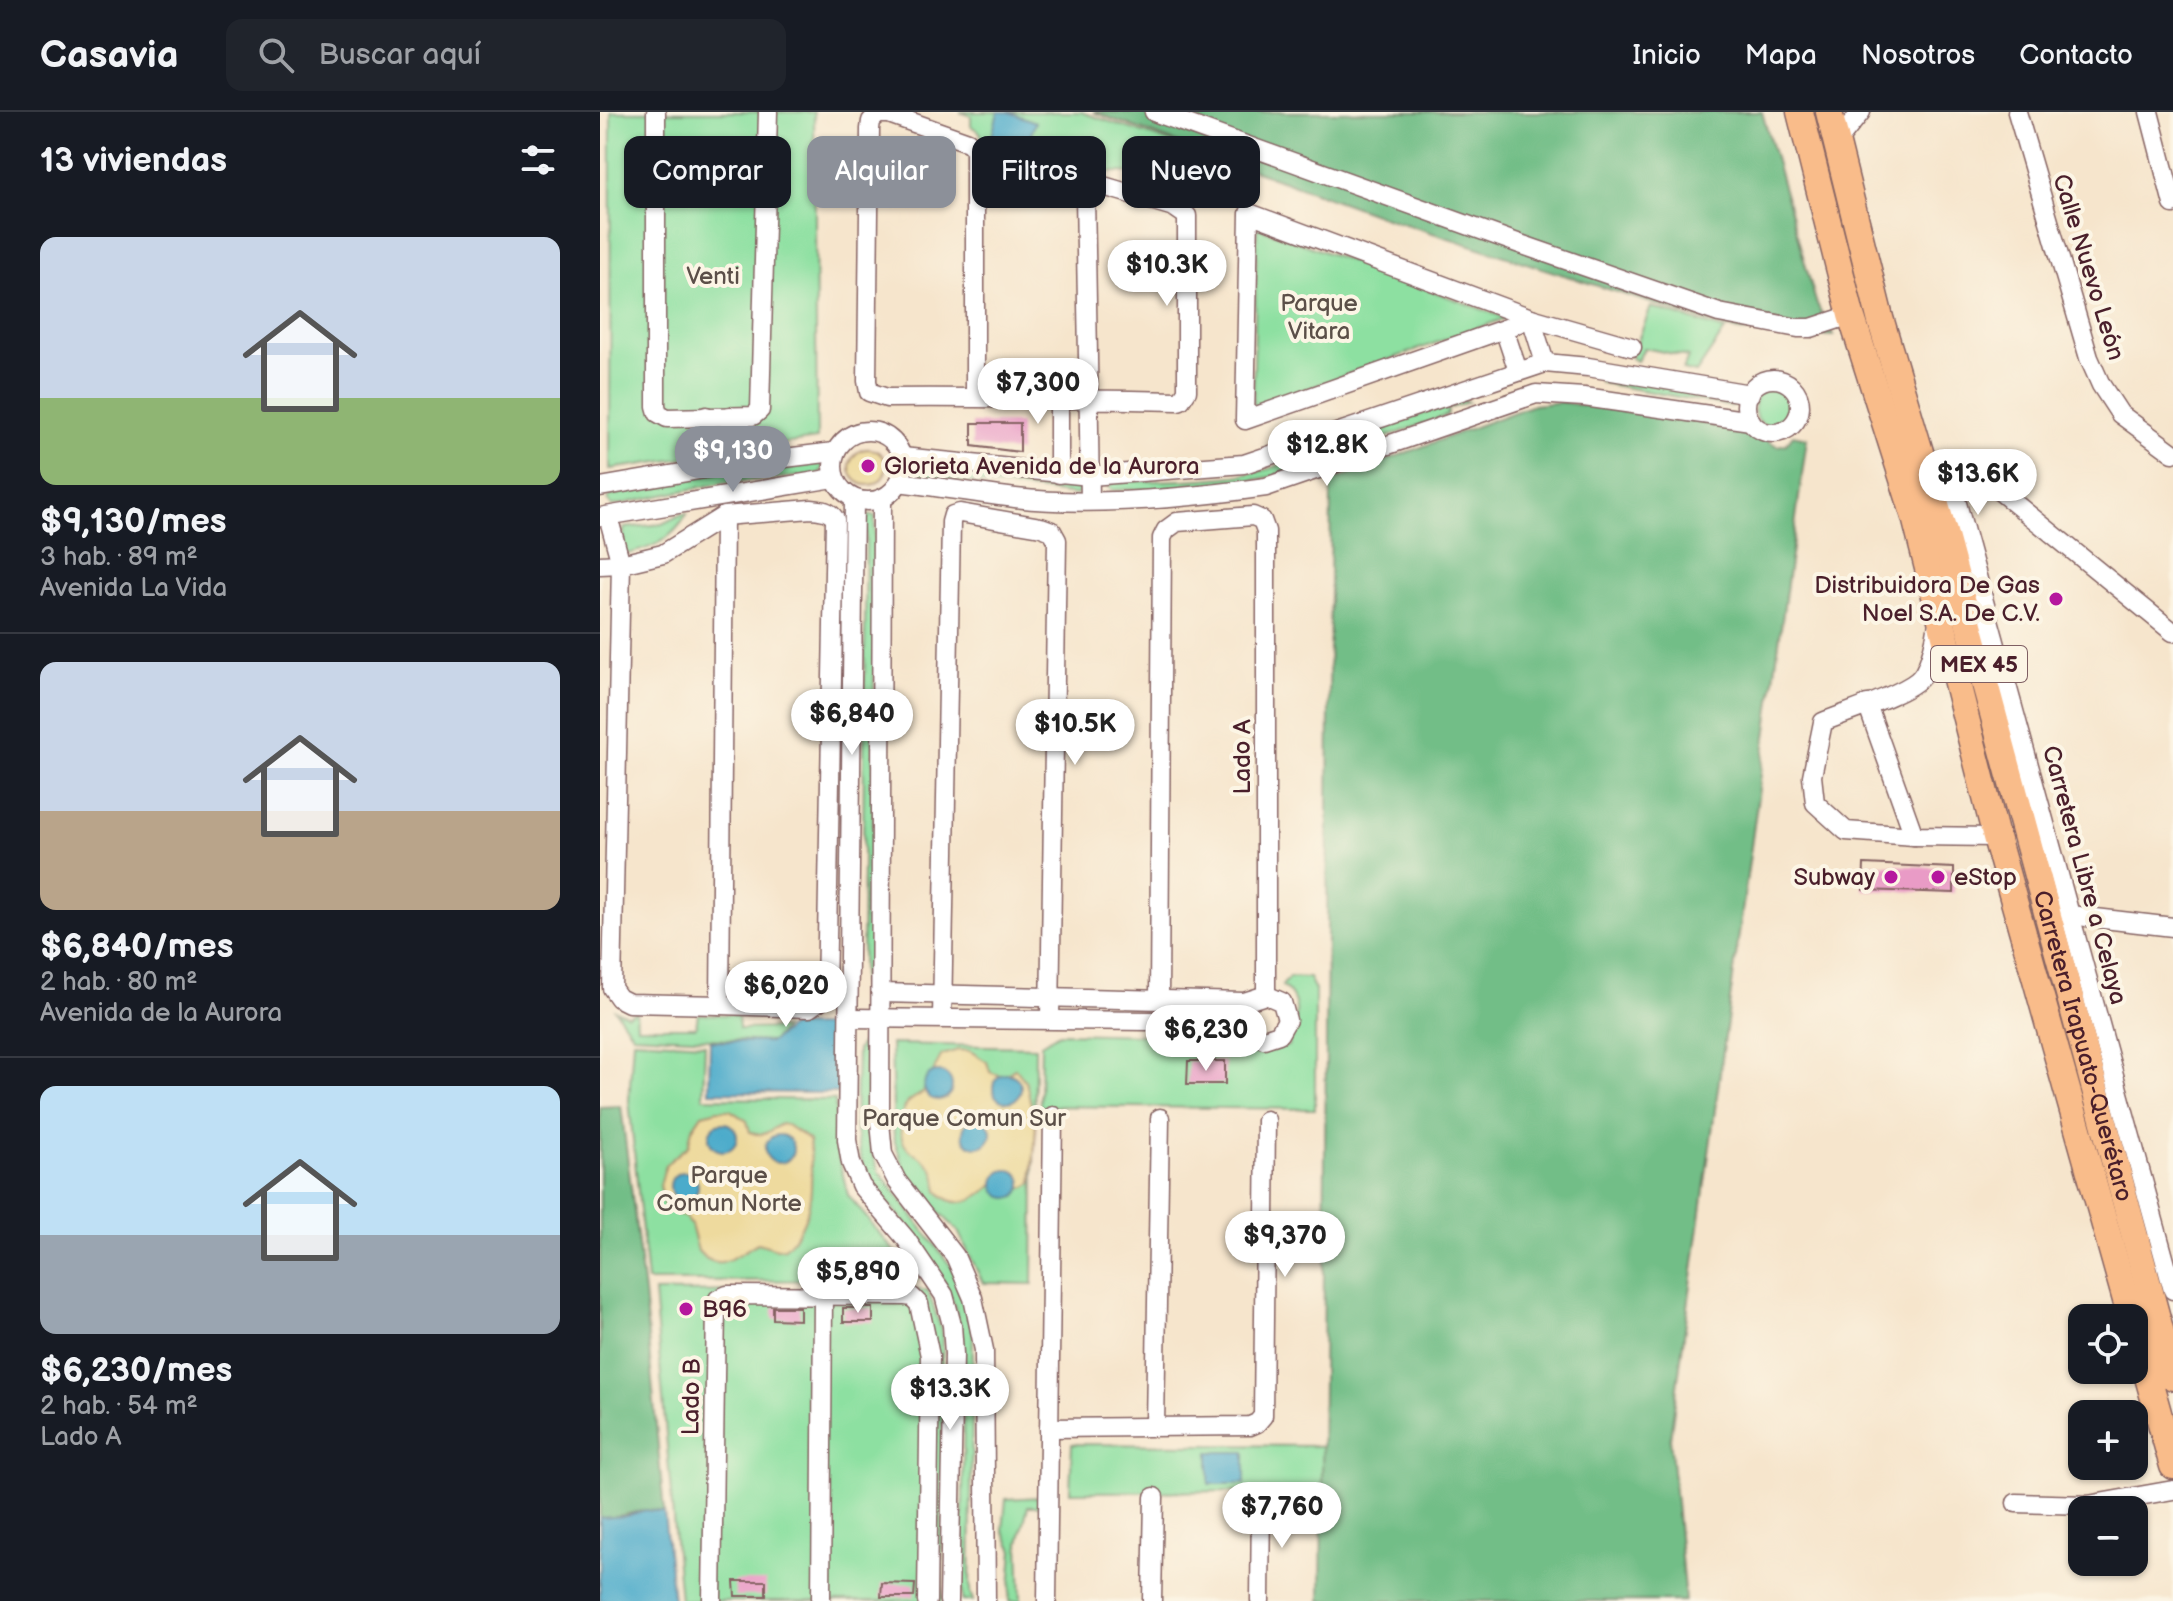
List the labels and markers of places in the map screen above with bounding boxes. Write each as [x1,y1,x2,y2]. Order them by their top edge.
pin: $10.3K [1102,240,1232,308]
pin: $7,300 [973,358,1103,426]
pin: $12.8K [1262,420,1392,488]
pin: $9,130 [668,426,798,494]
pin: $13.6K [1913,449,2043,517]
place label: Glorieta Avenida de la Aurora [884,452,1200,481]
marker: Glorieta Avenida de la Aurora [859,457,877,475]
place label: Distribuidora De Gas Noel S.A. De C.V. [1814,571,2040,628]
marker: Distribuidora De Gas Noel S.A. De C.V. [2047,590,2065,608]
pin: $6,840 [787,689,917,757]
pin: $10.5K [1010,699,1140,767]
place label: Subway [1793,863,1875,892]
place label: eStop [1954,863,2017,892]
marker: Subway [1882,868,1900,886]
marker: eStop [1929,868,1947,886]
pin: $6,020 [721,961,851,1029]
pin: $6,230 [1141,1005,1271,1073]
pin: $9,370 [1220,1211,1350,1279]
pin: $5,890 [793,1247,923,1315]
place label: B96 [702,1295,747,1324]
marker: B96 [677,1300,695,1318]
pin: $13.3K [885,1364,1015,1432]
pin: $7,760 [1217,1482,1347,1550]

